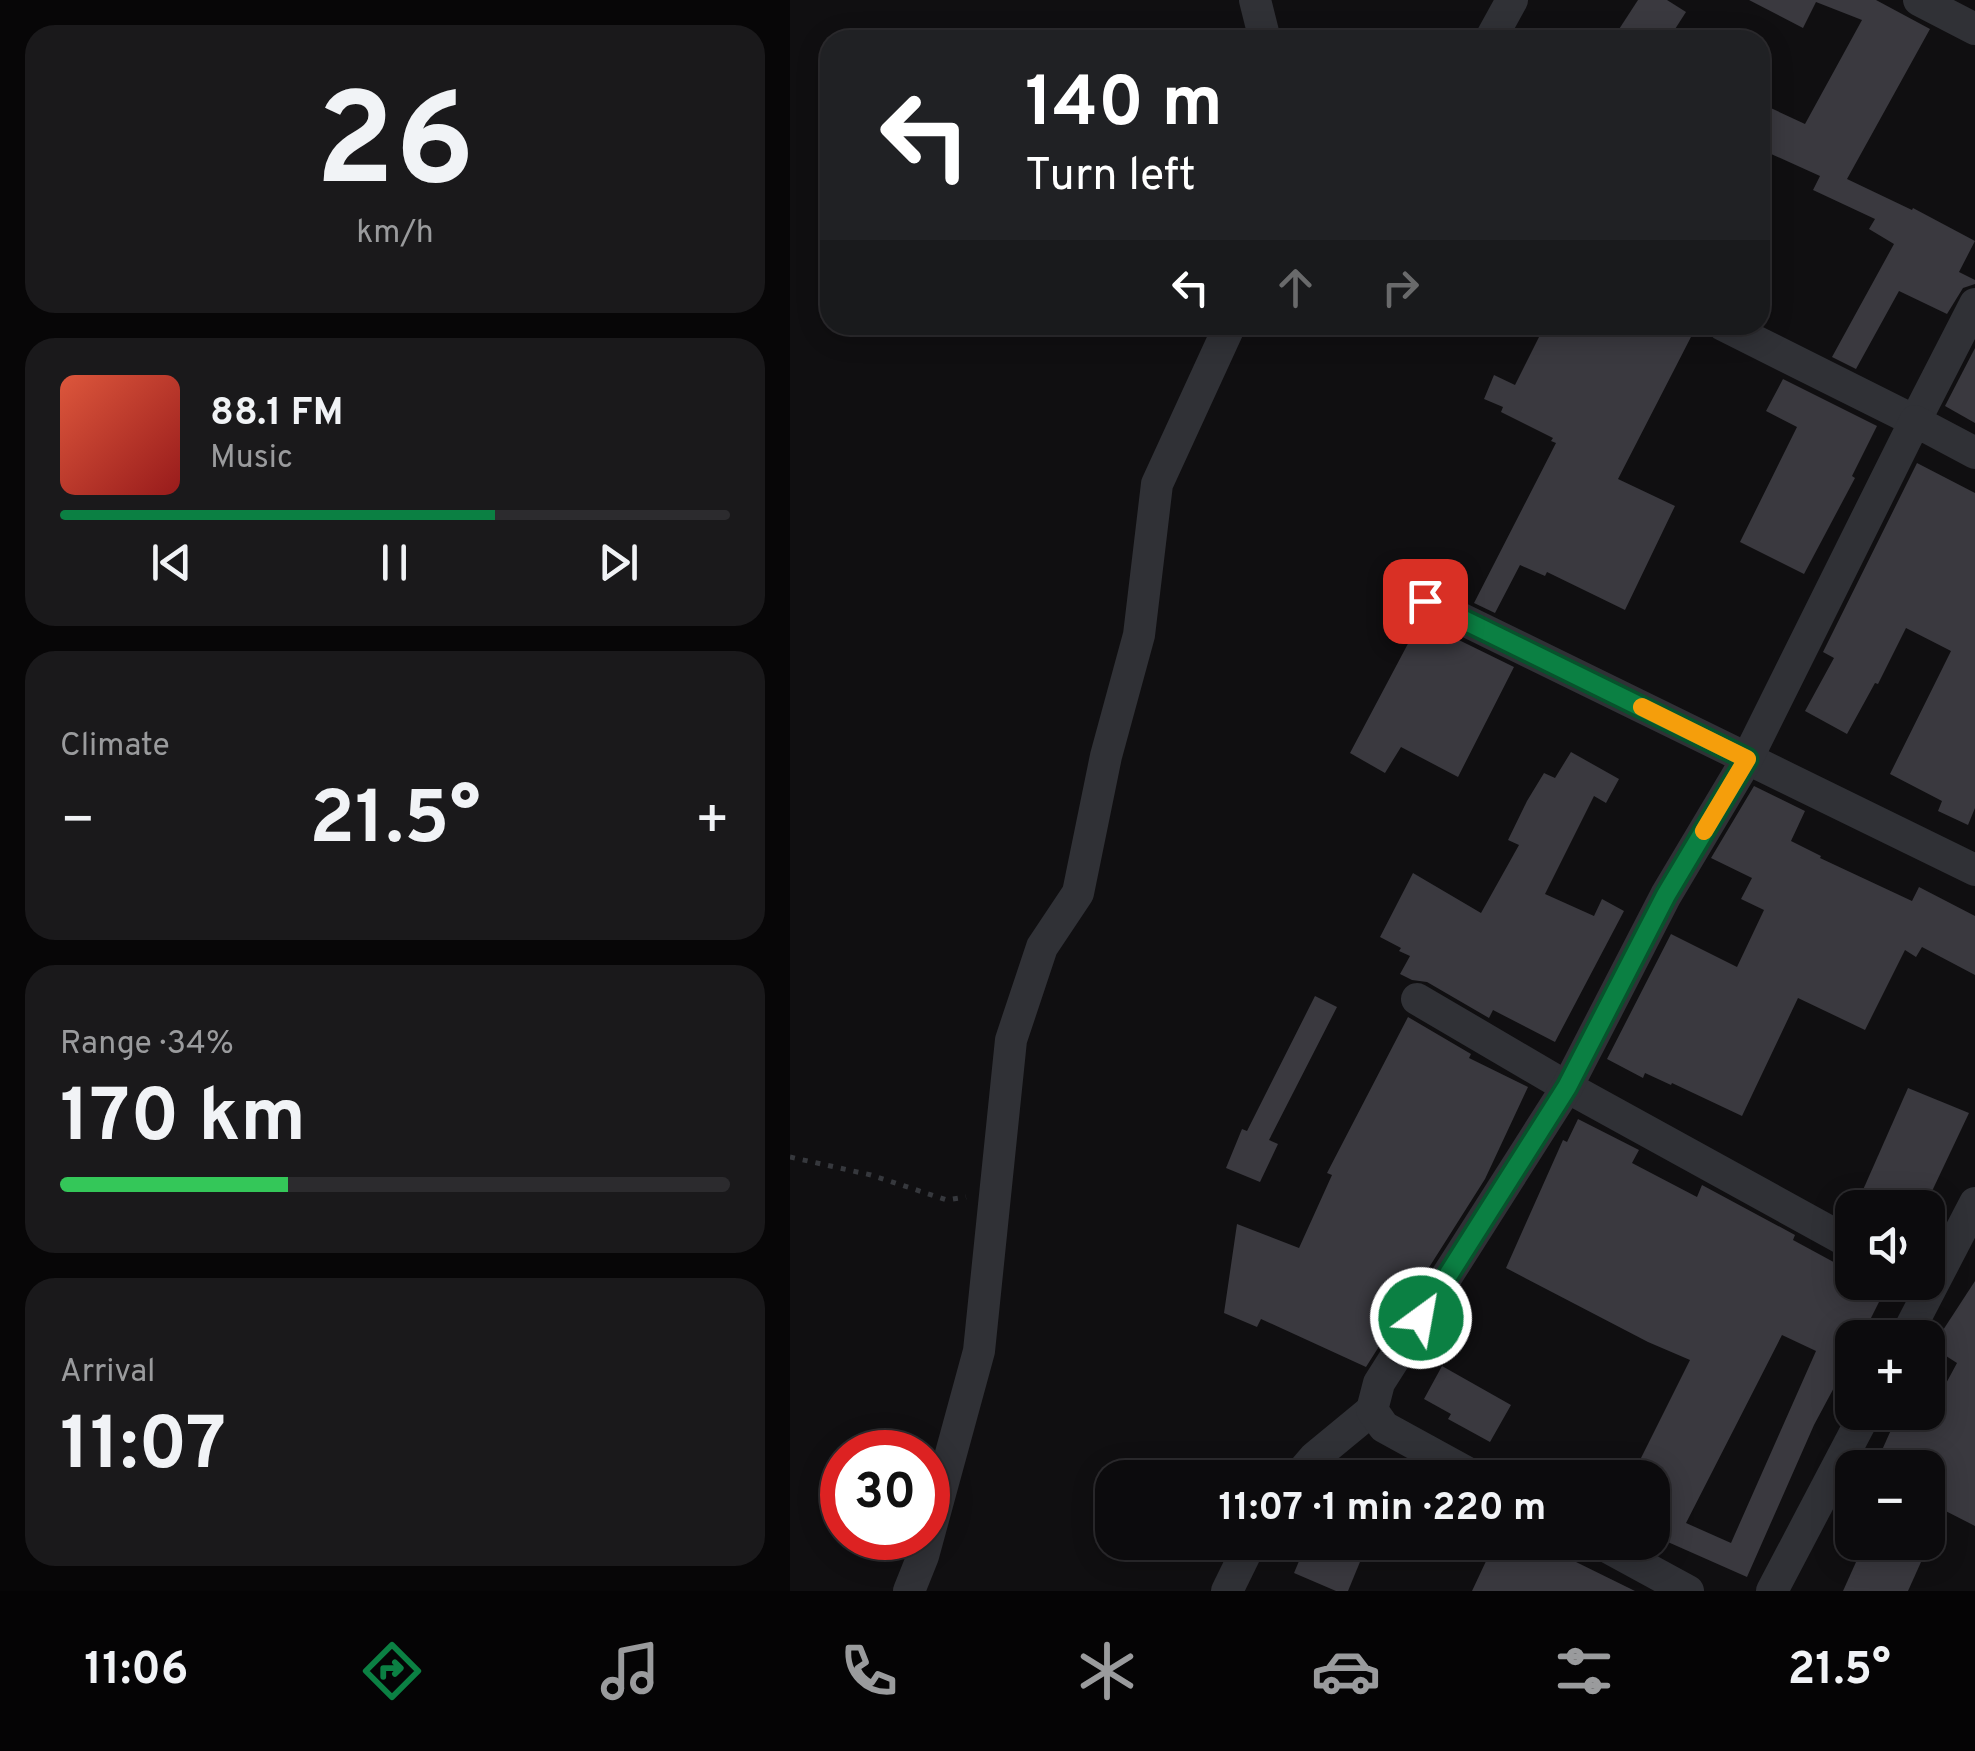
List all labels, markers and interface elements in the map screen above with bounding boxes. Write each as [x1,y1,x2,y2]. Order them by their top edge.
text: 140 m [1025,62,1223,151]
text: 26 [315,66,475,231]
icon: left [860,70,990,200]
text: Turn left [1025,149,1196,206]
text: km/h [356,214,434,254]
icon: left [1163,260,1218,315]
icon: ahead [1268,260,1323,315]
icon: right [1373,260,1428,315]
text: 88.1 FM [210,390,343,439]
text: Music [210,439,293,479]
icon: previous [144,535,199,590]
icon: pause [367,535,422,590]
icon: next [591,535,646,590]
pin [1383,559,1468,644]
icon: arrive [1398,574,1453,629]
text: Climate [60,727,170,767]
text: 21.5° [309,775,481,870]
text: − [60,788,95,858]
text: + [695,788,730,858]
text: Range · 34% [60,1025,234,1065]
text: 170 km [60,1073,306,1168]
map controls [1835,1190,1945,1560]
button: sound [1835,1190,1945,1300]
position arrow [1369,1266,1473,1370]
button: + [1835,1320,1945,1430]
text: Arrival [60,1353,155,1393]
text: 11:07 [60,1401,226,1496]
speed limit sign: 30 [820,1430,950,1560]
button: − [1835,1450,1945,1560]
text: 11:07 · 1 min · 220 m [1219,1485,1546,1534]
icon: directions [357,1636,427,1706]
icon: music [595,1636,665,1706]
icon: phone [834,1636,904,1706]
icon: climate [1072,1636,1142,1706]
icon: car [1311,1636,1381,1706]
icon: filters [1549,1636,1619,1706]
text: 11:06 [84,1643,188,1700]
text: 21.5° [1788,1643,1891,1700]

